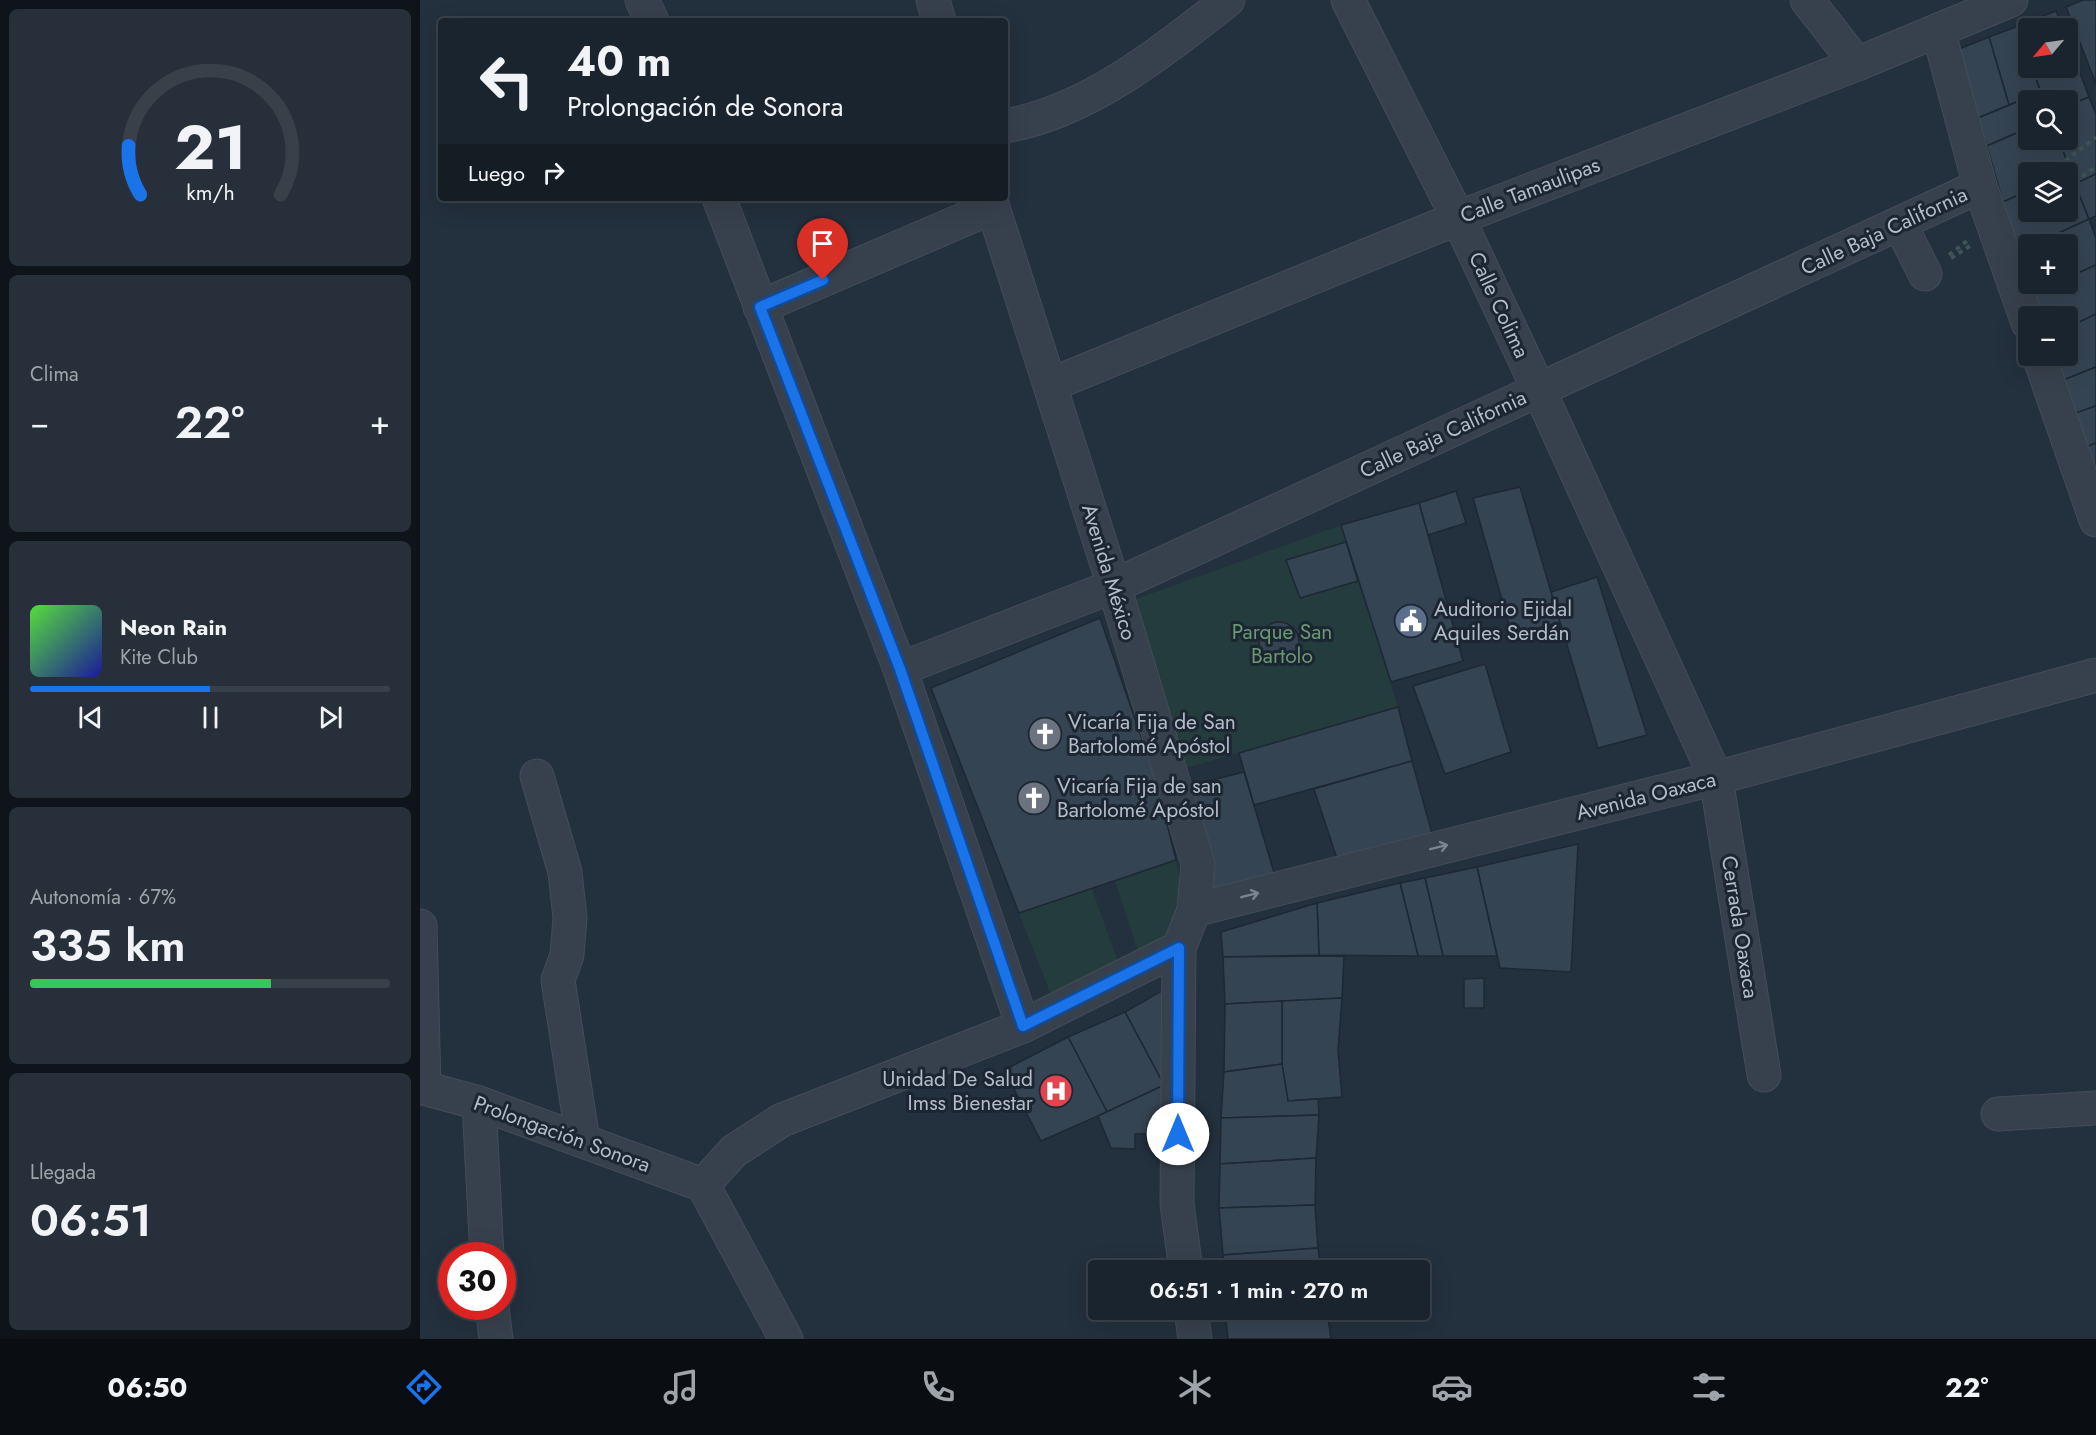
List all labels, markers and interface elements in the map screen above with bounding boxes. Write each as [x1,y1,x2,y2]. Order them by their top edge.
north arrow [2018,18,2078,78]
map controls [2018,18,2078,366]
text: 40 m [567,31,671,92]
icon: left [468,42,546,120]
text: Prolongación de Sonora [567,87,843,126]
button: search [2018,90,2078,150]
text: 21 [174,102,246,192]
street label: Calle Tamaulipas [1456,150,1604,230]
icon: right [537,156,570,189]
text: Luego [468,157,525,189]
button: layers [2018,162,2078,222]
text: km/h [186,177,234,208]
street label: Calle Baja California [1796,179,1972,283]
pin [797,218,848,280]
icon: arrive [806,227,839,260]
button: + [2018,234,2078,294]
street label: Calle Colima [1461,247,1537,363]
button: − [2018,306,2078,366]
text: Clima [30,360,79,389]
street label: Calle Baja California [1355,382,1531,486]
text: 22° [175,390,244,455]
text: − [30,399,49,446]
text: + [370,399,390,446]
street label: Avenida México [1074,500,1144,644]
place label: Auditorio Ejidal Aquiles Serdán [1434,594,1572,648]
public building icon: Auditorio Ejidal Aquiles Serdán [1393,603,1429,639]
text: Neon Rain [120,611,227,643]
park label: Parque San Bartolo [1232,617,1332,671]
text: Kite Club [120,643,198,672]
icon: previous [74,701,107,734]
icon: pause [194,701,227,734]
icon: next [314,701,347,734]
place label: Vicaría Fija de San Bartolomé Apóstol [1068,707,1236,761]
church icon: Vicaría Fija de San Bartolomé Apóstol [1027,716,1063,752]
street label: Avenida Oaxaca [1573,764,1719,828]
place label: Vicaría Fija de san Bartolomé Apóstol [1057,771,1222,825]
church icon: Vicaría Fija de san Bartolomé Apóstol [1016,780,1052,816]
one-way arrow [1430,841,1449,853]
street label: Cerrada Oaxaca [1714,854,1766,1000]
text: Autonomía · 67% [30,883,176,912]
one-way arrow [1241,889,1260,901]
text: 335 km [30,913,186,978]
place label: Unidad De Salud Imss Bienestar [882,1064,1034,1118]
hospital icon: Unidad De Salud Imss Bienestar [1038,1073,1074,1109]
street label: Prolongación Sonora [470,1088,654,1180]
position arrow [1146,1102,1210,1166]
text: Llegada [30,1158,96,1187]
text: 06:51 [30,1188,152,1253]
speed limit sign: 30 [438,1242,516,1320]
text: 06:51 · 1 min · 270 m [1150,1274,1368,1306]
icon: directions [403,1366,445,1408]
icon: music [660,1366,702,1408]
icon: phone [917,1366,959,1408]
icon: climate [1174,1366,1216,1408]
icon: car [1431,1366,1473,1408]
icon: filters [1688,1366,1730,1408]
text: 06:50 [108,1368,187,1407]
text: 22° [1945,1368,1988,1407]

